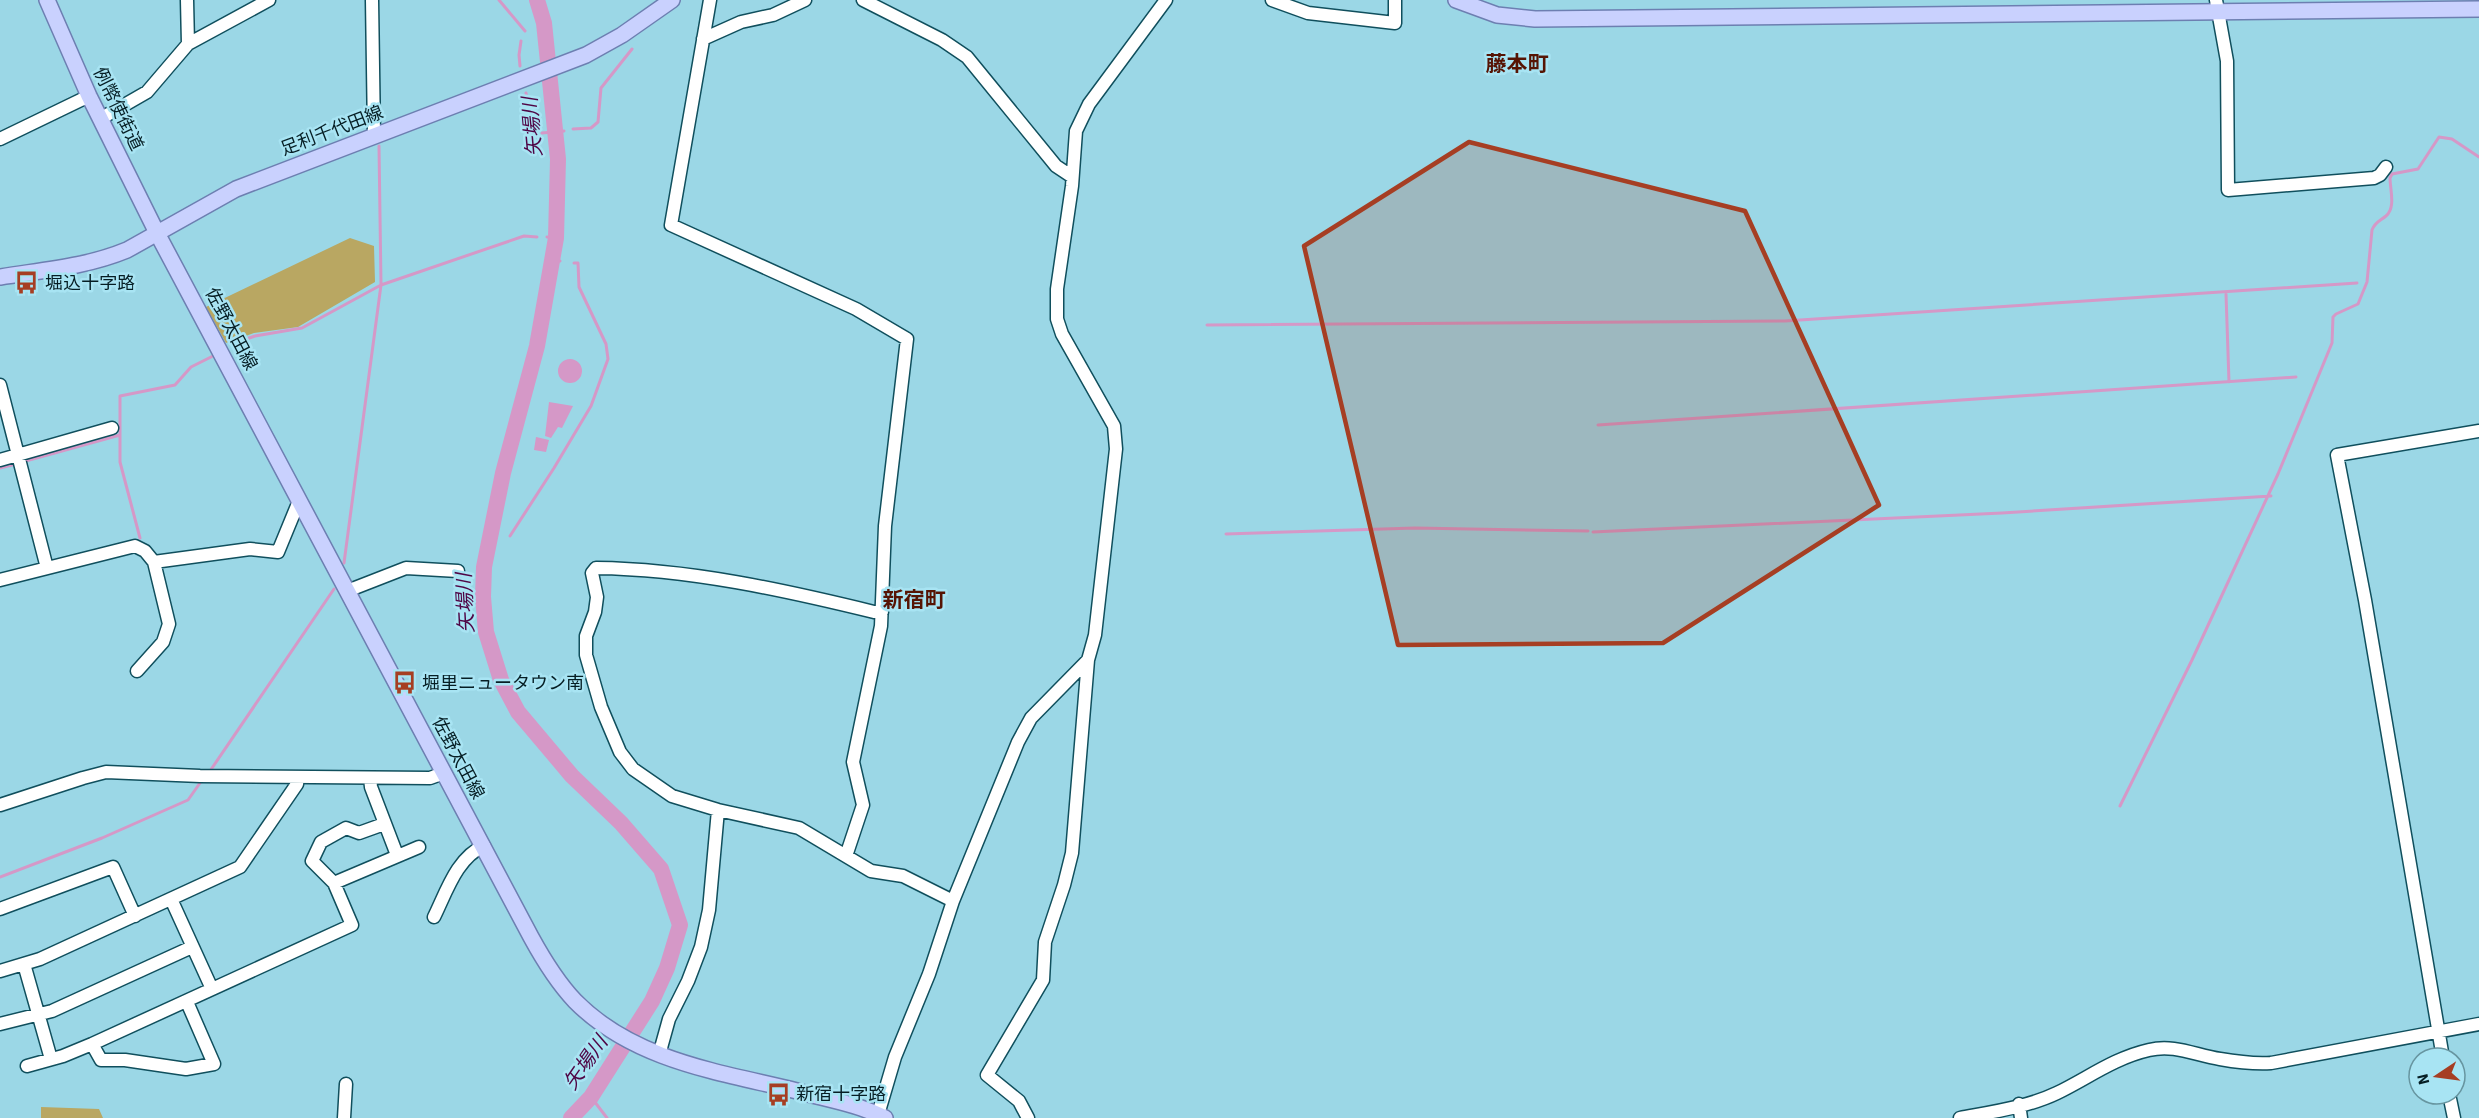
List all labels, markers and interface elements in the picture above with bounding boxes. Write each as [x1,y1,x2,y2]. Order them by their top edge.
district label: 藤本町 [1486,49,1549,79]
street label: 例幣使街道 [87,63,149,155]
water label: 矢場川 [516,94,550,158]
street label: 足利千代田線 [277,100,387,162]
bus stop icon: 堀込十字路 [14,270,40,296]
place label: 堀込十字路 [45,271,135,296]
street label: 佐野太田線 [199,283,263,375]
water label: 矢場川 [450,570,482,634]
district label: 新宿町 [883,585,946,615]
bus stop icon: 堀里ニュータウン南 [391,670,417,696]
place label: 堀里ニュータウン南 [422,671,584,696]
street label: 佐野太田線 [426,712,490,804]
water label: 矢場川 [557,1029,616,1096]
north arrow [2407,1046,2467,1106]
text: N [2411,1071,2435,1087]
bus stop icon: 新宿十字路 [765,1081,791,1107]
place label: 新宿十字路 [796,1082,886,1107]

